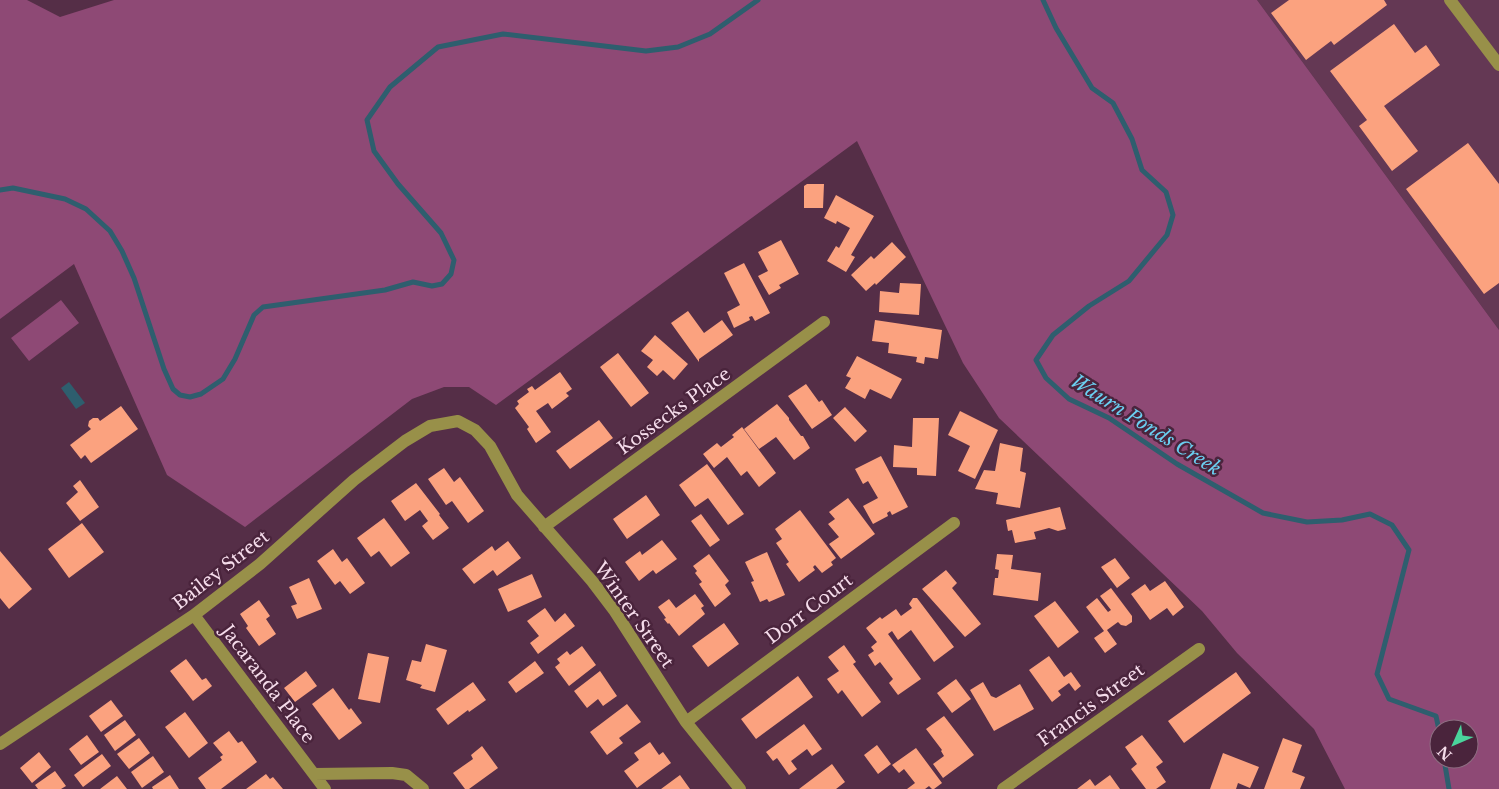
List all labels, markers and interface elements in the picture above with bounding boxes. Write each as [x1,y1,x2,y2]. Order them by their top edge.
street label: Kossecks Place [613,363,735,459]
water label: Waurn Ponds Creek [1067,370,1225,480]
street label: Bailey Street [168,525,274,614]
street label: Winter Street [589,557,679,672]
street label: Dorr Court [761,569,857,649]
street label: Jacaranda Place [215,619,320,747]
street label: Francis Street [1034,659,1149,751]
north arrow [1429,719,1479,769]
text: N [1434,742,1456,764]

